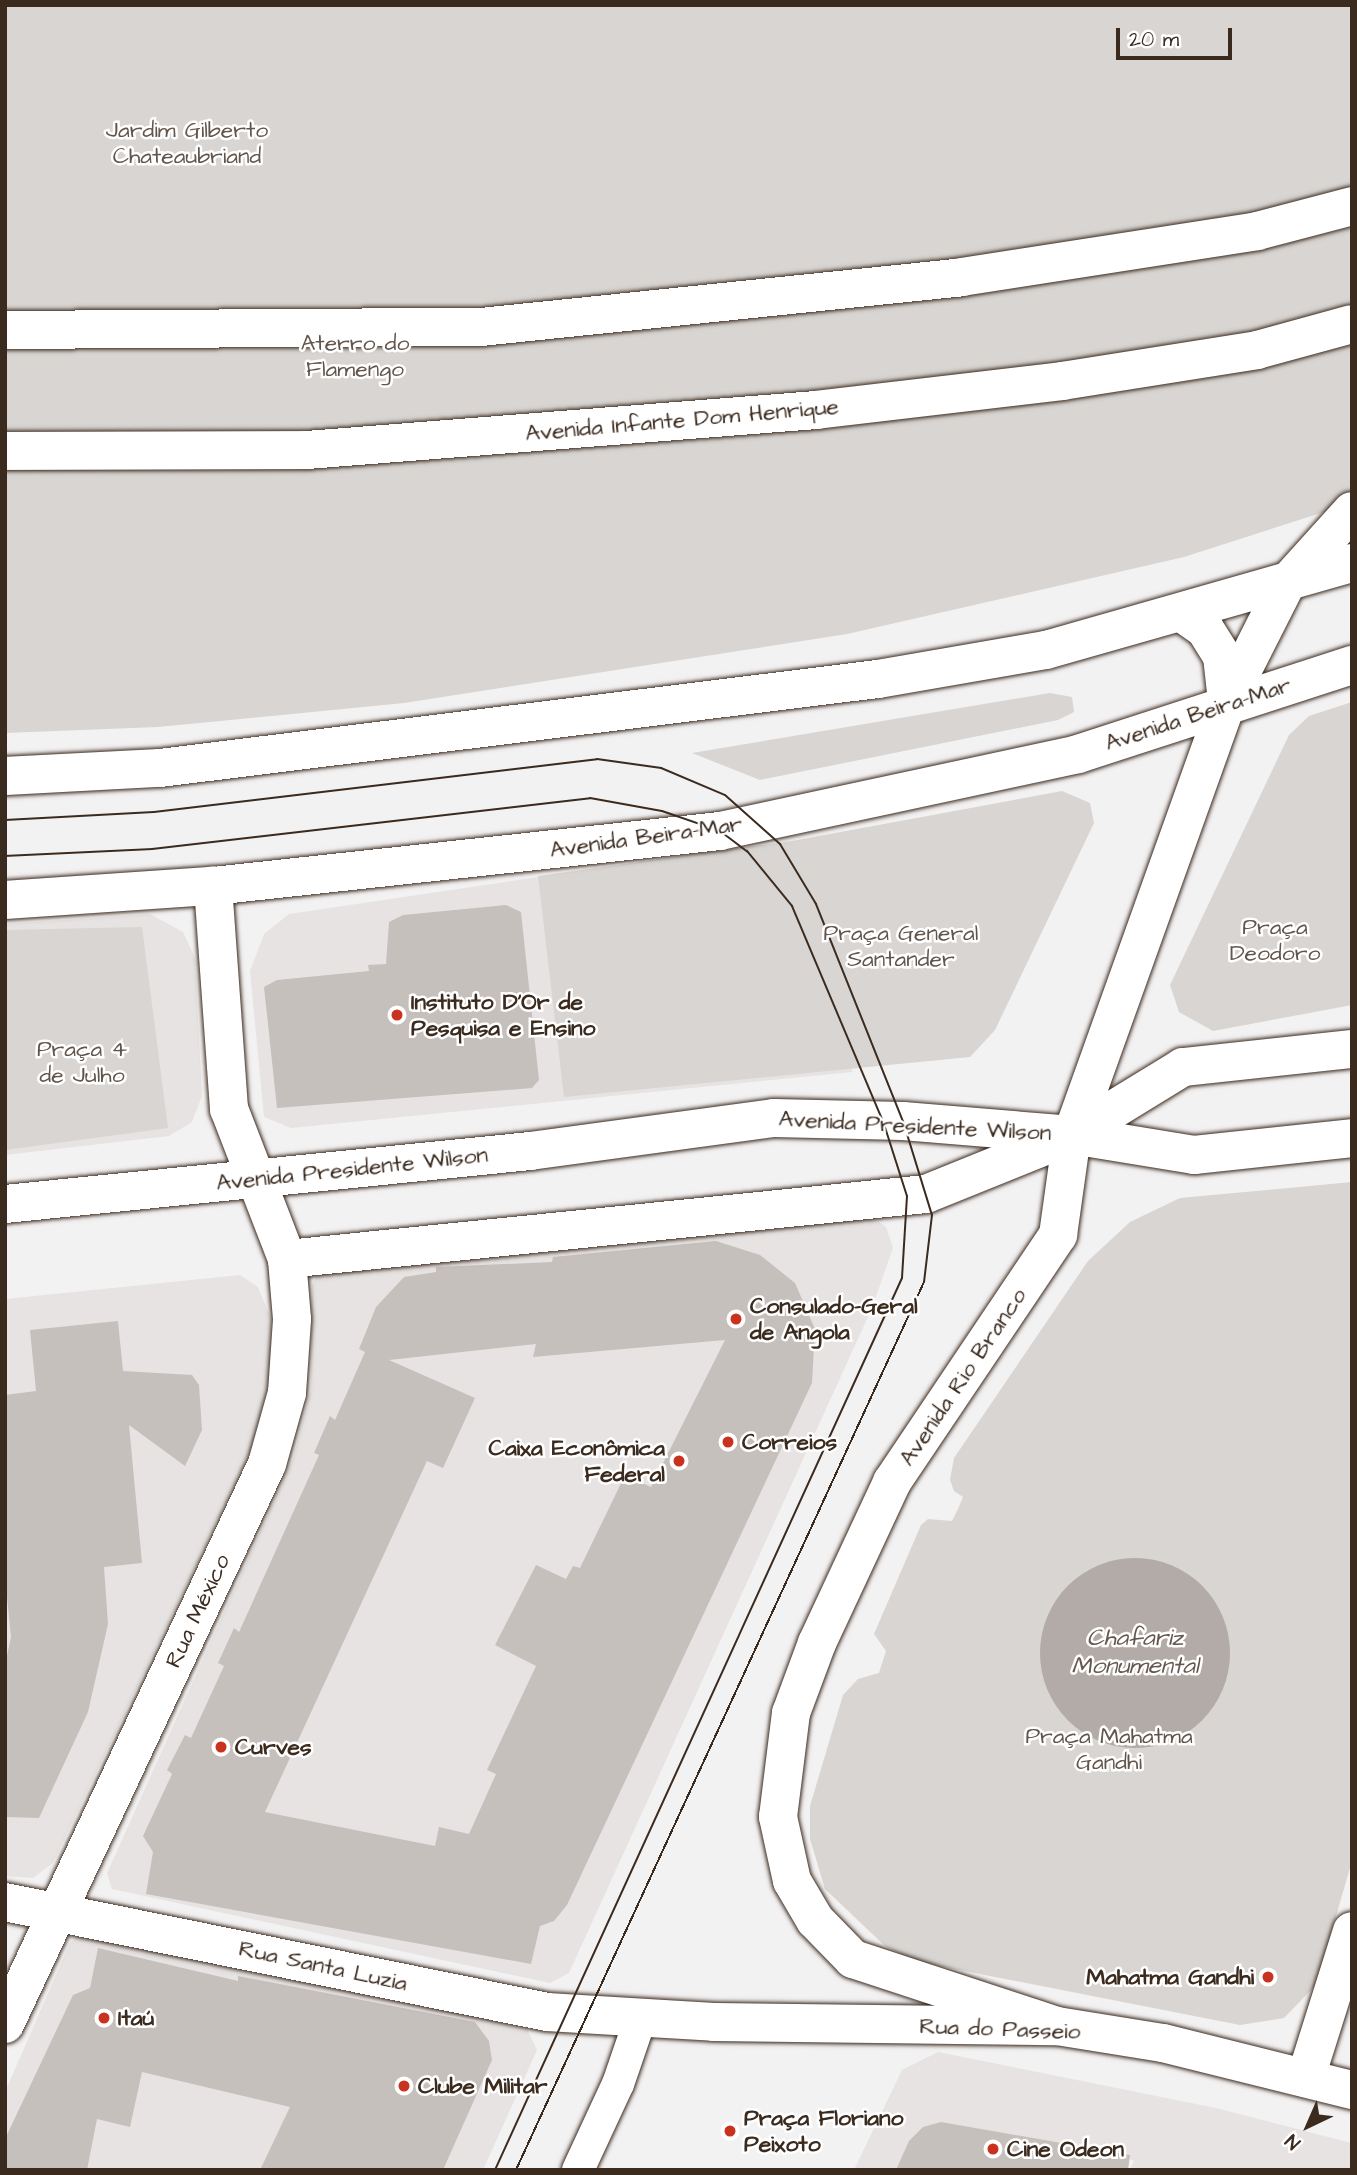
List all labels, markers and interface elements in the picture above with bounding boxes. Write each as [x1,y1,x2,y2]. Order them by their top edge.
scale bar [1119,14,1234,58]
text: 20 m [1129,25,1179,54]
park label: Jardim Gilberto Chateaubriand [106,116,268,170]
park label: Aterro do Flamengo [301,329,409,383]
street label: Avenida Infante Dom Henrique [524,393,840,447]
street label: Avenida Beira-Mar [1101,671,1295,757]
street label: Avenida Beira-Mar [548,810,744,864]
park label: Praça Deodoro [1230,913,1320,967]
park label: Praça General Santander [824,919,978,973]
place label: Instituto D’Or de Pesquisa e Ensino [411,988,595,1042]
marker: Instituto D’Or de Pesquisa e Ensino [389,1007,405,1023]
park label: Praça 4 de Julho [37,1035,127,1089]
street label: Avenida Presidente Wilson [778,1105,1052,1147]
street label: Avenida Presidente Wilson [215,1141,489,1197]
street label: Avenida Rio Branco [893,1283,1033,1471]
place label: Consulado-Geral de Angola [750,1292,918,1346]
marker: Consulado-Geral de Angola [728,1311,744,1327]
place label: Correios [742,1428,837,1456]
place label: Caixa Econômica Federal [489,1434,665,1488]
marker: Correios [720,1434,736,1450]
marker: Caixa Econômica Federal [671,1453,687,1469]
street label: Rua México [160,1550,236,1672]
water label: Chafariz Monumental [1072,1625,1198,1681]
park label: Praça Mahatma Gandhi [1025,1722,1193,1776]
place label: Curves [235,1733,312,1761]
marker: Curves [213,1739,229,1755]
street label: Rua Santa Luzia [236,1935,410,1997]
place label: Mahatma Gandhi [1086,1963,1254,1991]
marker: Mahatma Gandhi [1260,1969,1276,1985]
place label: Itaú [118,2004,154,2032]
marker: Itaú [96,2010,112,2026]
street label: Rua do Passeio [919,2012,1081,2046]
place label: Clube Militar [418,2072,547,2100]
marker: Clube Militar [396,2078,412,2094]
north arrow [1273,2091,1343,2161]
place label: Praça Floriano Peixoto [744,2104,903,2158]
marker: Praça Floriano Peixoto [722,2123,738,2139]
text: N [1279,2128,1307,2155]
place label: Cine Odeon [1007,2135,1124,2163]
marker: Cine Odeon [985,2141,1001,2157]

